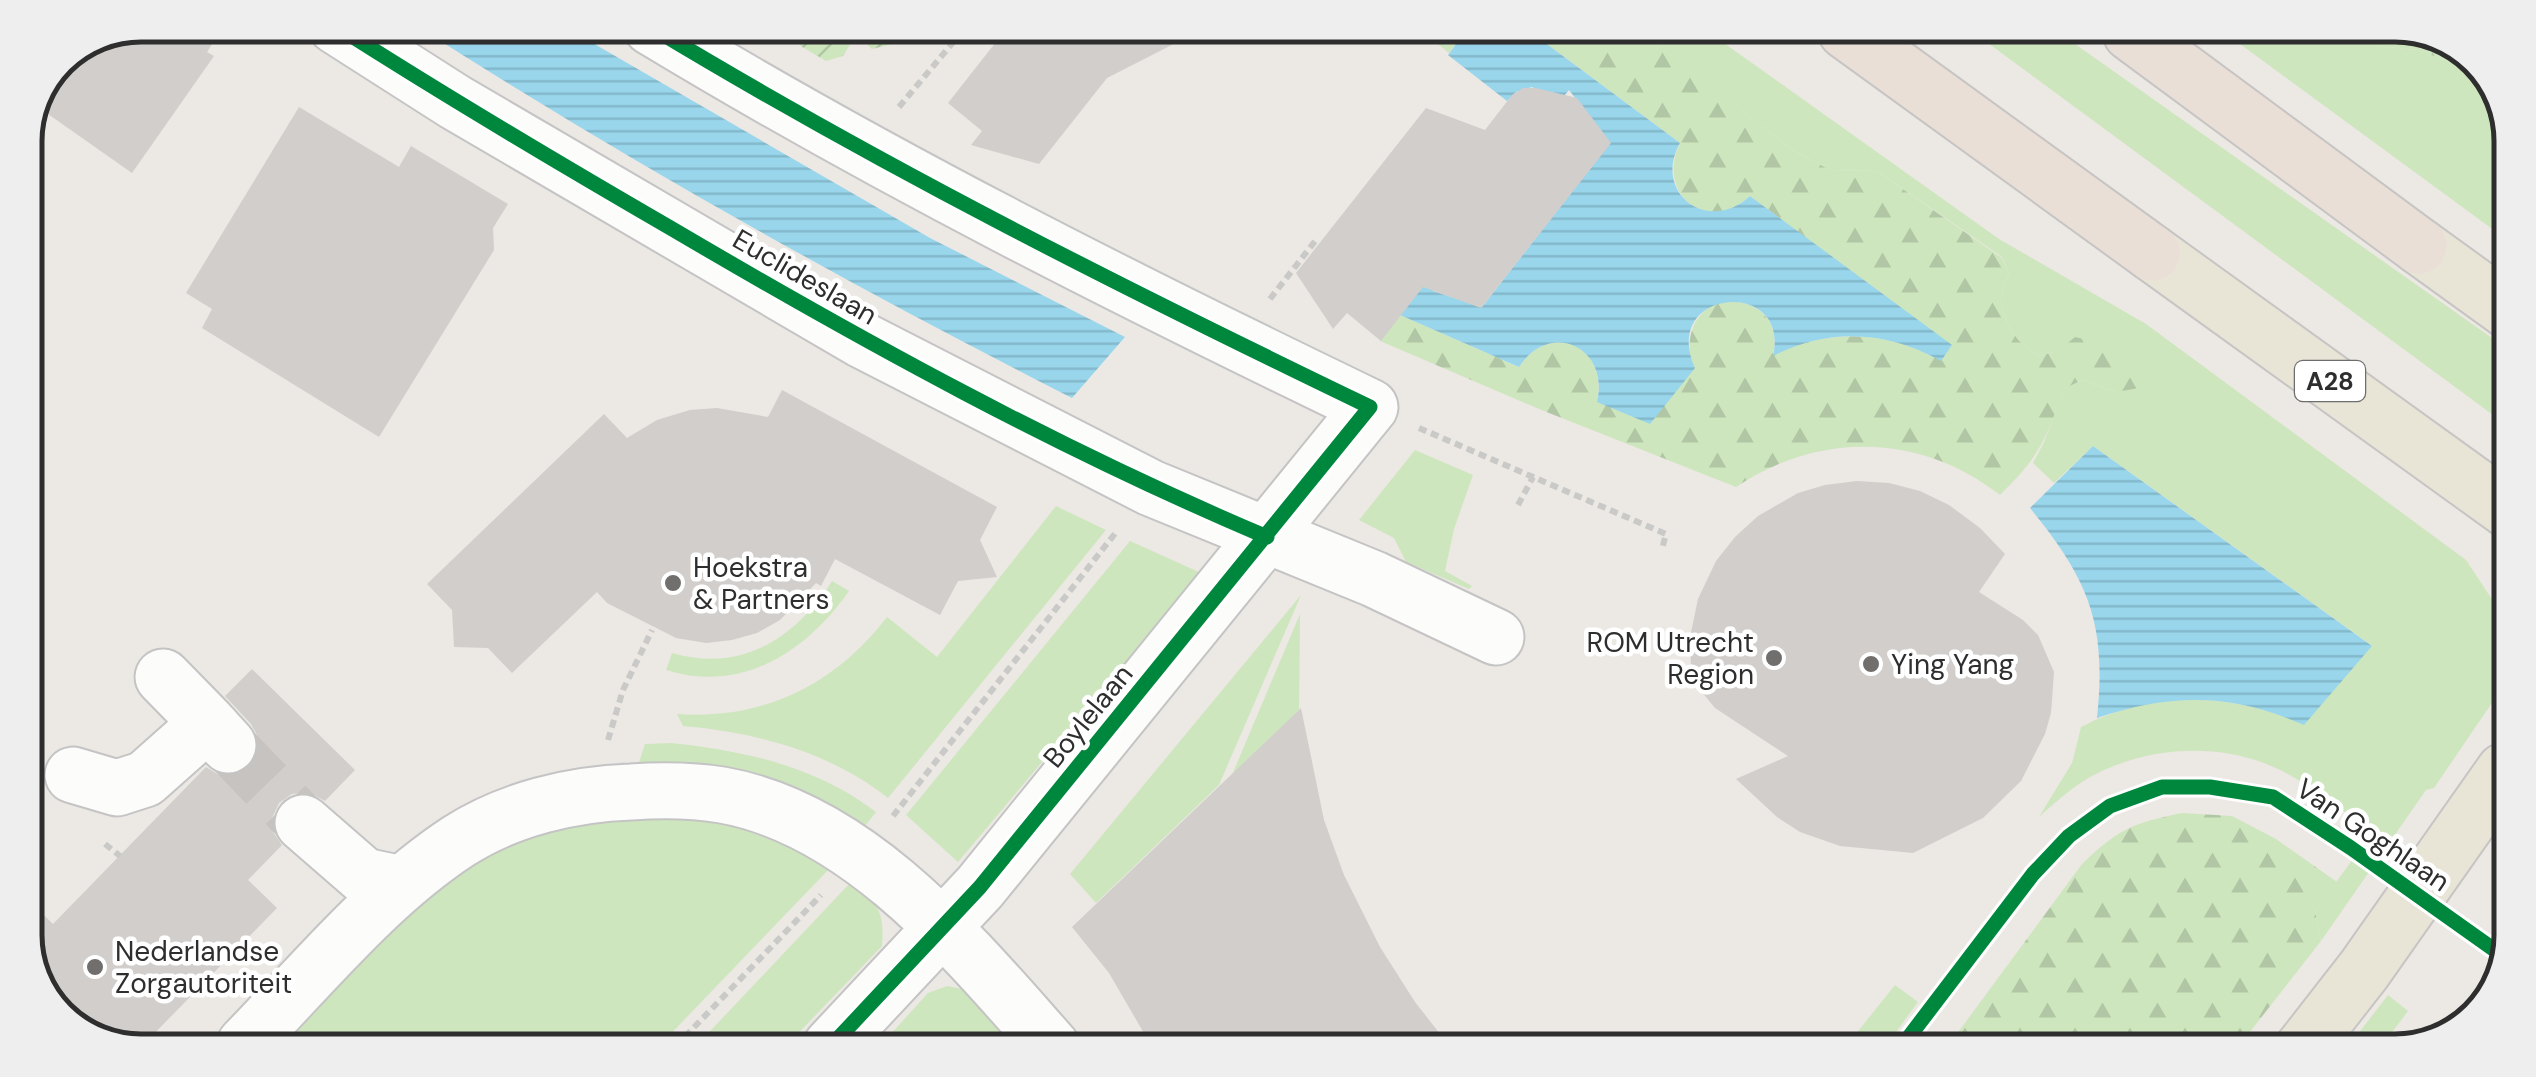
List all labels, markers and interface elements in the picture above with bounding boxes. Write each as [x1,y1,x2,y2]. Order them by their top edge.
street label: Euclideslaan [726,221,884,333]
road number: A28 [2295,361,2365,401]
place label: Hoekstra & Partners [693,549,830,618]
marker: Hoekstra & Partners [662,572,684,594]
place label: ROM Utrecht Region [1587,624,1754,693]
place label: Ying Yang [1891,646,2014,683]
marker: ROM Utrecht Region [1763,647,1785,669]
marker: Ying Yang [1860,653,1882,675]
street label: Boylelaan [1035,657,1141,775]
street label: Van Goghlaan [2289,770,2457,900]
place label: Nederlandse Zorgautoriteit [115,933,292,1002]
marker: Nederlandse Zorgautoriteit [84,956,106,978]

